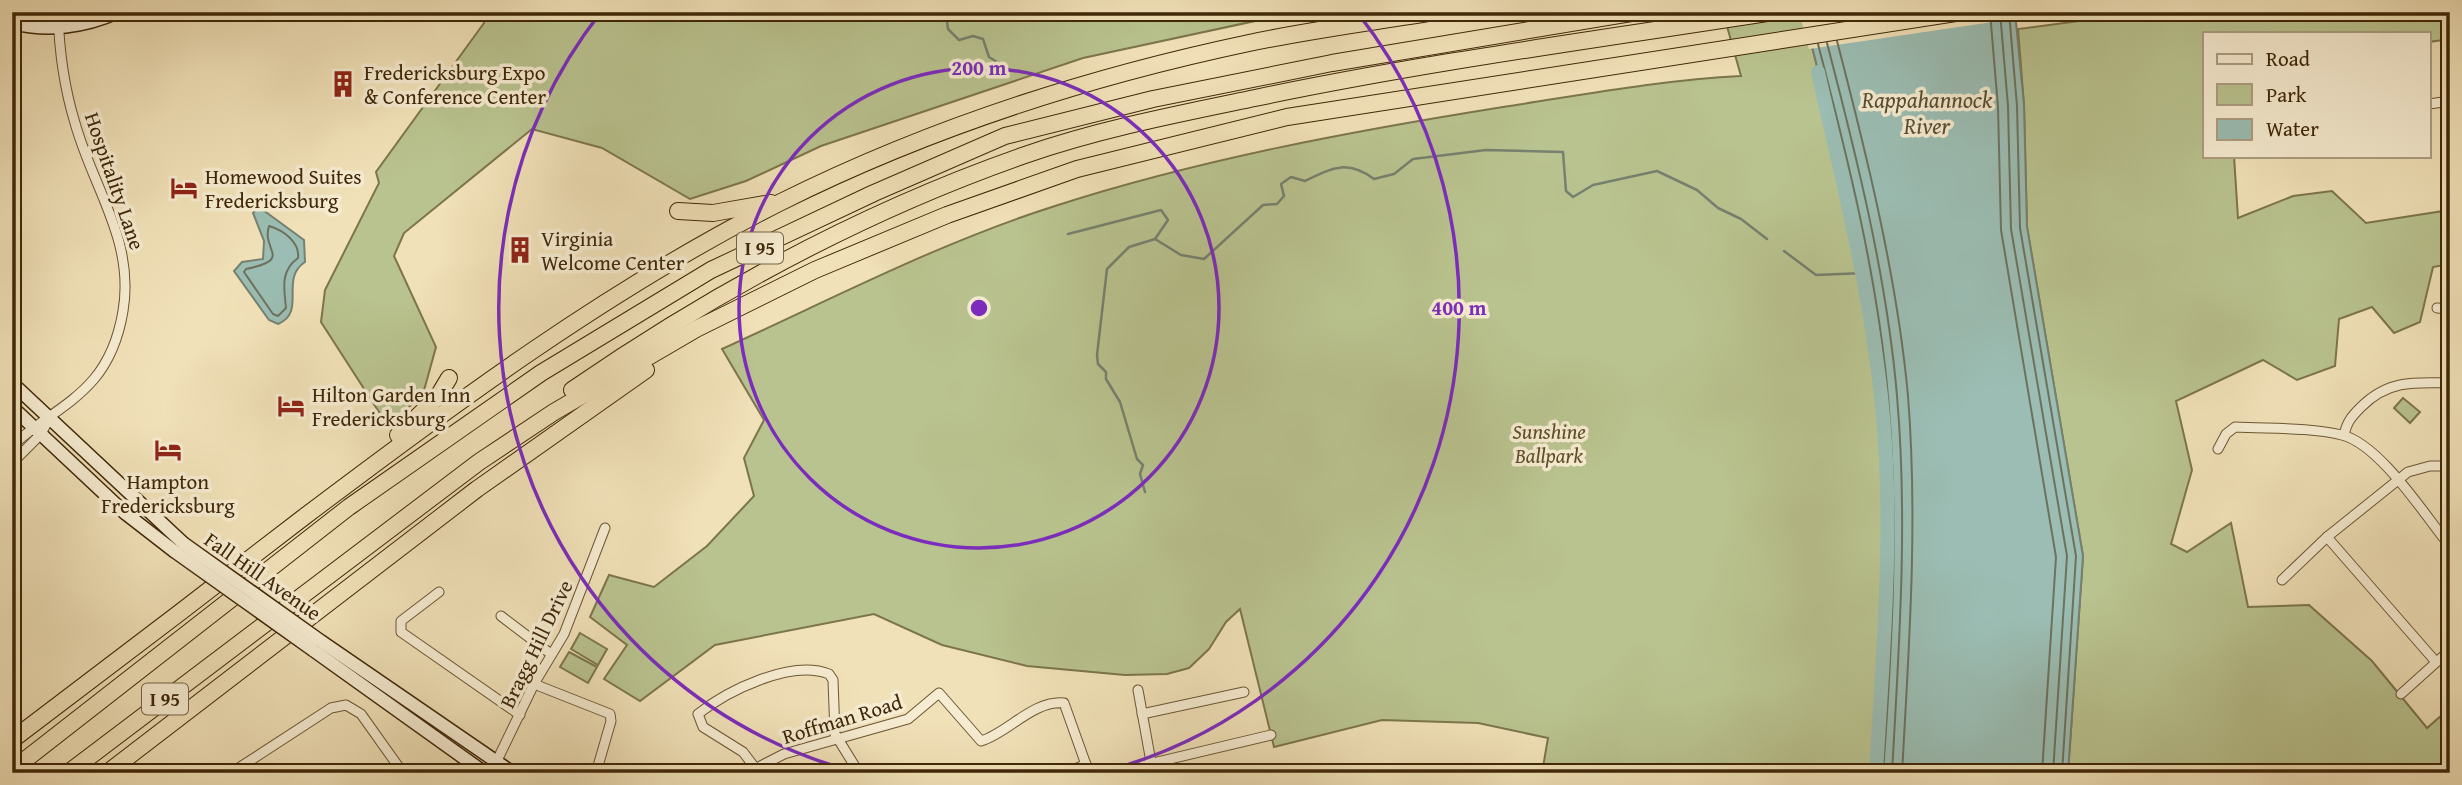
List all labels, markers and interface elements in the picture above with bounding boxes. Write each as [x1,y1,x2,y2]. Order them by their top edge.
legend [2203,32,2430,158]
text: Road [2266,43,2311,74]
text: 200 m [951,52,1007,83]
place label: Fredericksburg Expo & Conference Center [364,57,546,112]
building icon: Fredericksburg Expo & Conference Center [328,69,358,99]
text: Park [2266,79,2307,110]
water label: Rappahannock River [1861,83,1993,142]
street label: Hospitality Lane [77,108,153,254]
text: Water [2266,113,2319,144]
place label: Homewood Suites Fredericksburg [205,161,362,216]
hotel icon: Homewood Suites Fredericksburg [169,173,199,203]
place label: Virginia Welcome Center [541,223,685,278]
road number: I 95 [737,232,783,264]
building icon: Virginia Welcome Center [505,235,535,265]
text: 400 m [1431,292,1487,323]
centre of rings [967,296,991,320]
place label: Hilton Garden Inn Fredericksburg [312,379,471,434]
hotel icon: Hilton Garden Inn Fredericksburg [276,391,306,421]
park label: Sunshine Ballpark [1512,416,1586,471]
hotel icon: Hampton Fredericksburg [153,435,183,465]
place label: Hampton Fredericksburg [101,466,235,521]
street label: Fall Hill Avenue [198,524,328,628]
street label: Bragg Hill Drive [492,575,580,713]
road number: I 95 [142,684,188,714]
street label: Roffman Road [778,686,906,752]

